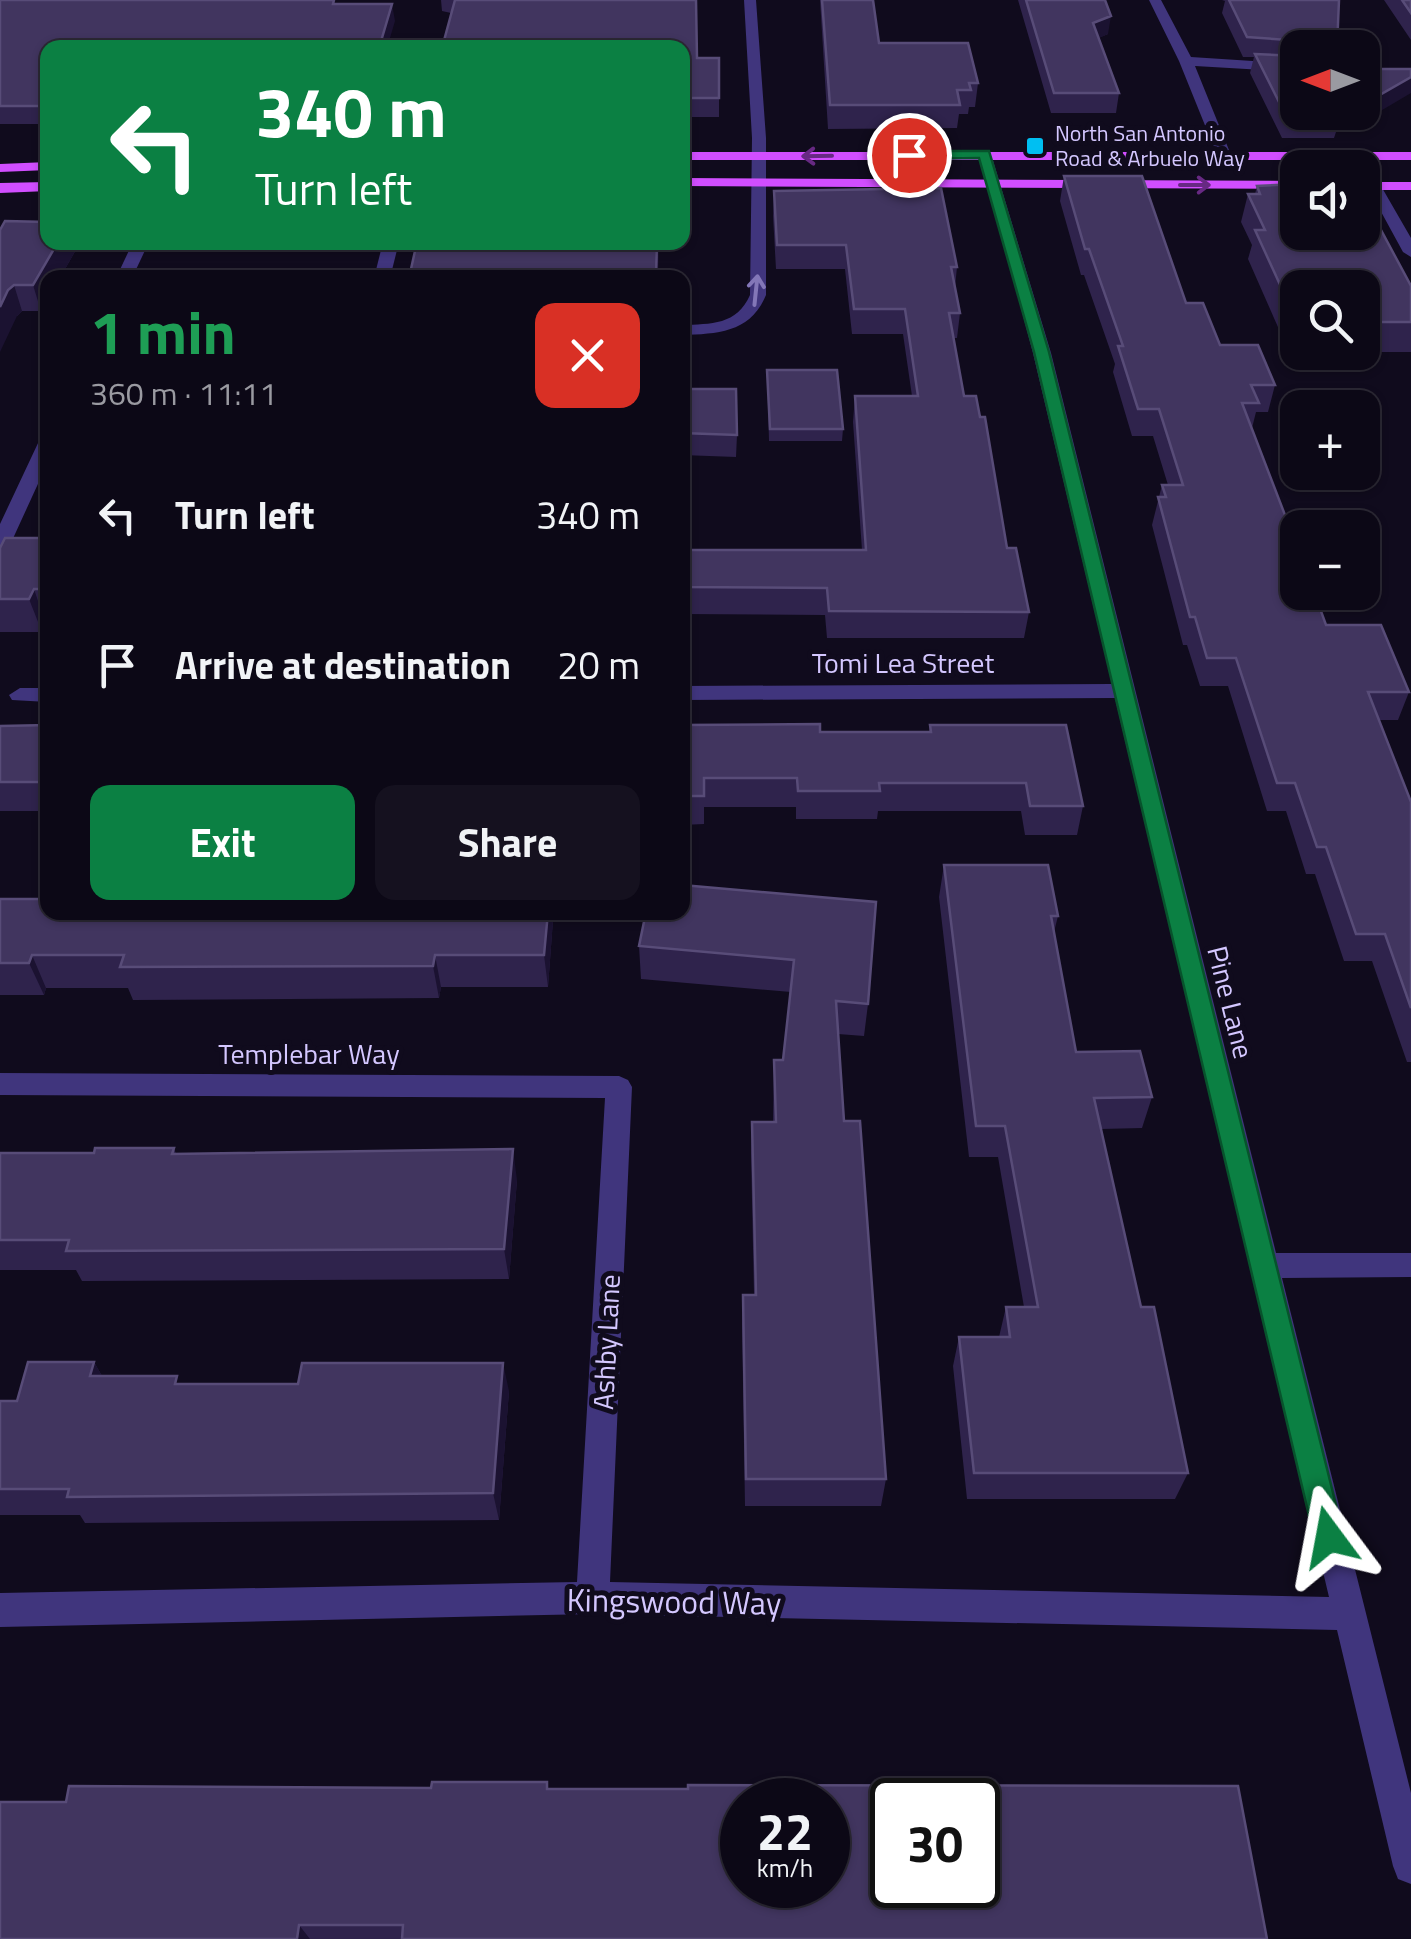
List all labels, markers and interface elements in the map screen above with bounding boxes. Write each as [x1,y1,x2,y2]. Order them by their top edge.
north arrow [1280,30,1380,130]
map controls [1280,30,1380,610]
text: 340 m [255,58,447,164]
icon: left [90,80,220,210]
pin [867,113,952,198]
place label: North San Antonio Road & Arbuelo Way [1055,116,1245,175]
icon: arrive [882,128,937,183]
marker: North San Antonio Road & Arbuelo Way [1024,135,1046,157]
one-way arrow [801,146,834,166]
button: sound [1280,150,1380,250]
text: Turn left [255,154,412,222]
one-way arrow [1178,175,1210,194]
button: search [1280,270,1380,370]
one-way arrow [747,274,766,306]
text: 1 min [90,286,236,377]
button: close [535,303,640,408]
text: 360 m · 11:11 [90,369,277,417]
button: + [1280,390,1380,490]
text: Turn left [175,486,315,544]
text: 340 m [536,486,640,544]
icon: left [90,488,145,543]
button: − [1280,510,1380,610]
text: Arrive at destination [175,636,511,694]
text: 20 m [557,636,640,694]
icon: arrive [90,638,145,693]
street label: Tomi Lea Street [812,641,994,684]
button: Exit [90,785,355,900]
button: Share [375,785,640,900]
street label: Pine Lane [1196,941,1266,1063]
street label: Templebar Way [218,1032,400,1075]
street label: Ashby Lane [581,1273,631,1411]
position arrow [1277,1485,1381,1589]
street label: Kingswood Way [566,1575,782,1627]
speed limit sign: 30 [870,1778,1000,1908]
text: 22 [757,1793,813,1869]
text: km/h [757,1849,813,1887]

